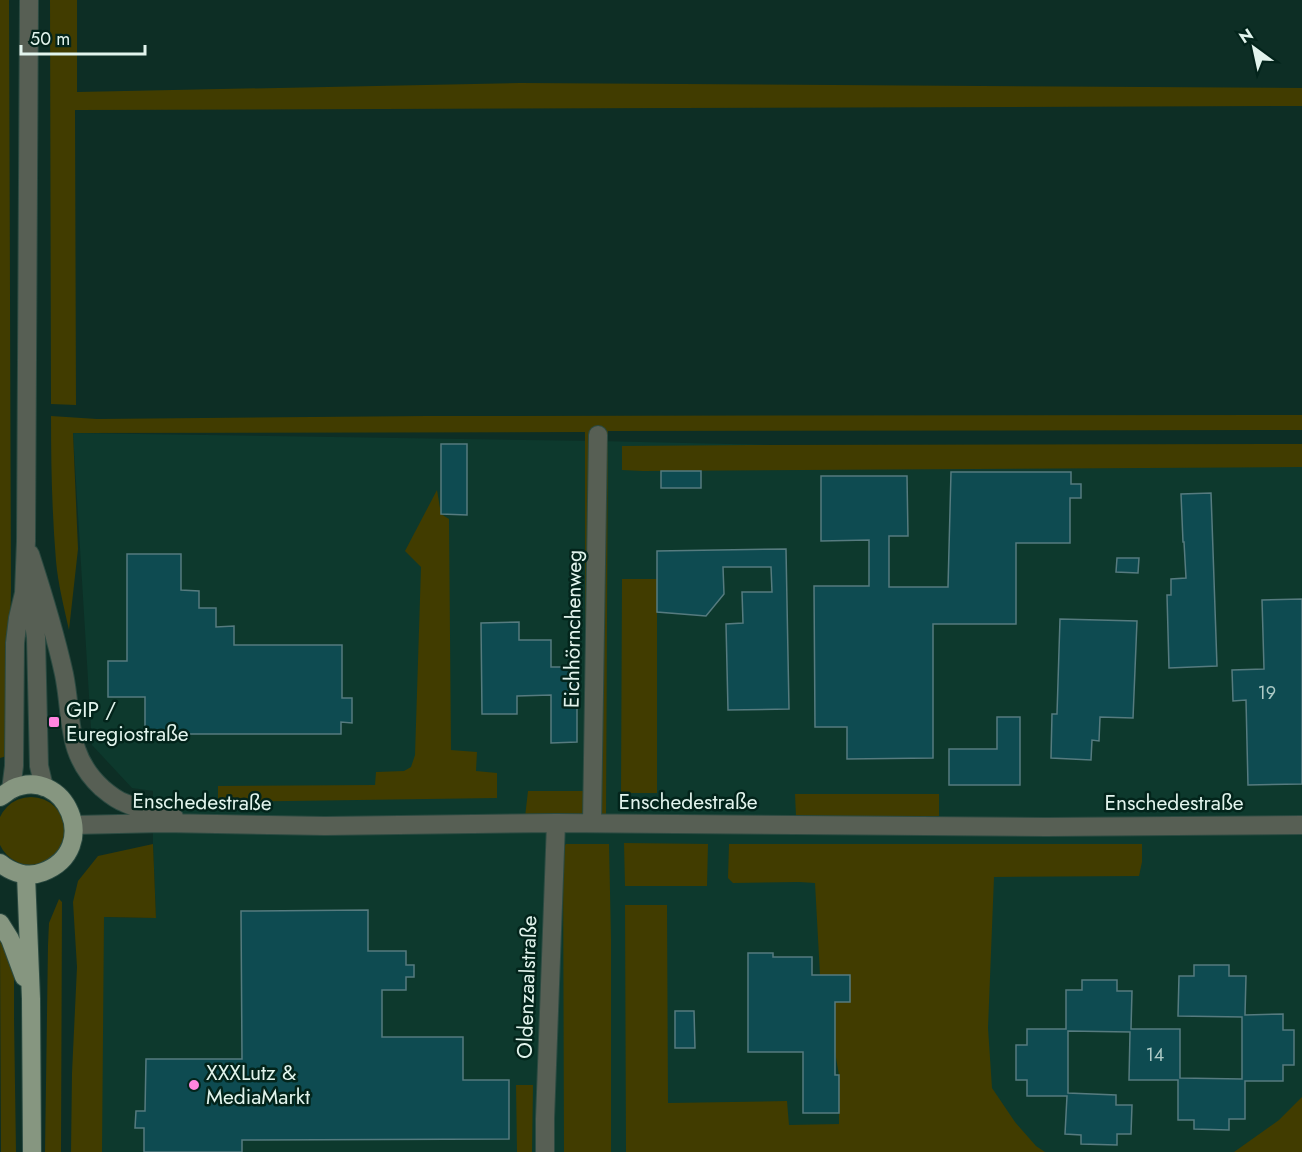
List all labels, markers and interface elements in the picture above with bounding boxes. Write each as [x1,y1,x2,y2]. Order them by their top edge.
scale bar [21,18,146,56]
north arrow [1224,18,1284,78]
text: N [1235,23,1258,49]
text: 50 m [30,26,70,52]
street label: Eichhörnchenweg [557,550,589,708]
house number: 19 [1258,680,1276,706]
place label: GIP / Euregiostraße [66,695,189,749]
marker: GIP / Euregiostraße [47,715,61,729]
street label: Enschedestraße [132,786,272,818]
street label: Enschedestraße [618,787,758,817]
street label: Enschedestraße [1104,788,1244,818]
street label: Oldenzaalstraße [510,915,544,1059]
house number: 14 [1146,1042,1164,1068]
place label: XXXLutz & MediaMarkt [206,1058,310,1112]
marker: XXXLutz & MediaMarkt [187,1078,201,1092]

